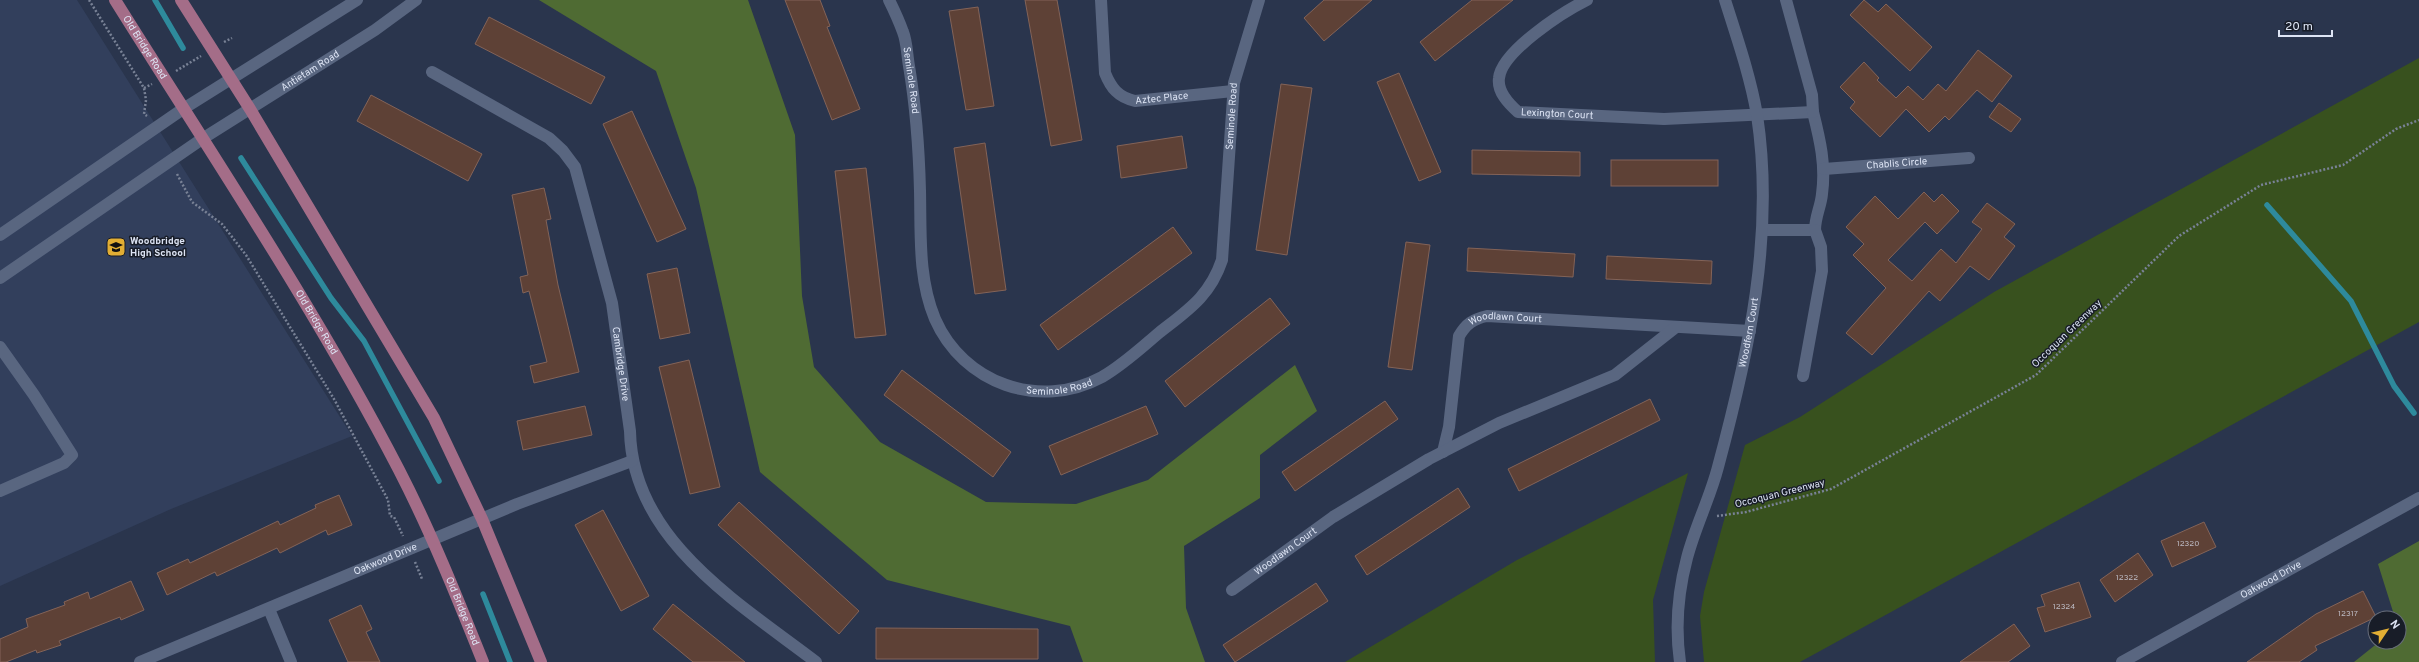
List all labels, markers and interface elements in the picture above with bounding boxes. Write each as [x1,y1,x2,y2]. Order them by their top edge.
scale bar [2279,12,2332,38]
street label: Old Bridge Road [120,13,170,82]
text: 20 m [2285,19,2313,35]
street label: Seminole Road [900,46,922,114]
street label: Antietam Road [278,48,342,94]
street label: Seminole Road [1223,82,1241,150]
street label: Aztec Place [1135,89,1189,107]
street label: Lexington Court [1520,106,1594,122]
street label: Chablis Circle [1866,155,1928,172]
place label: Woodbridge High School [130,235,186,260]
school or university icon: Woodbridge High School [105,236,127,258]
street label: Old Bridge Road [292,287,341,357]
street label: Woodfern Court [1736,296,1762,369]
street label: Occoquan Greenway [2029,297,2105,371]
street label: Woodlawn Court [1466,309,1543,329]
street label: Cambridge Drive [609,326,632,402]
street label: Seminole Road [1025,376,1095,398]
street label: Occoquan Greenway [1734,477,1826,511]
street label: Woodlawn Court [1252,524,1319,578]
house number: 12320 [2177,539,2199,549]
street label: Oakwood Drive [352,540,419,578]
street label: Oakwood Drive [2238,558,2304,602]
house number: 12322 [2116,573,2138,583]
street label: Old Bridge Road [443,575,482,647]
house number: 12324 [2053,602,2075,612]
house number: 12317 [2338,609,2358,619]
north arrow [2367,610,2407,650]
text: N [2386,618,2402,632]

